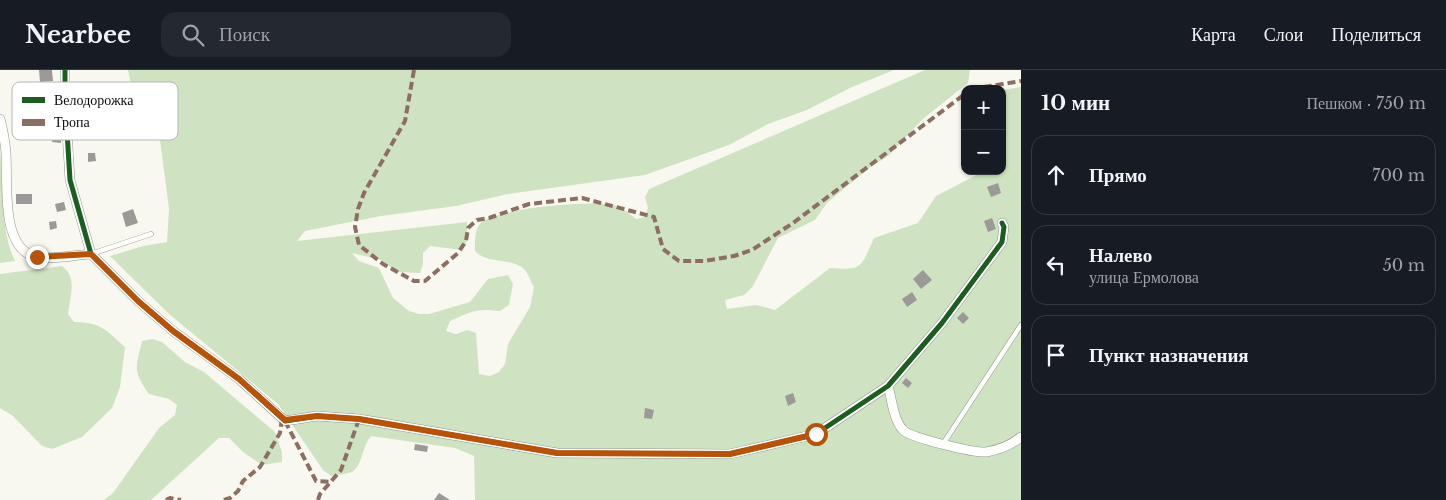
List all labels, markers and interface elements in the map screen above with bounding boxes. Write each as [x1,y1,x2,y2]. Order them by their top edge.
search box [161,12,511,57]
text: Nearbee [25,20,131,49]
icon: search [179,21,207,49]
text: Поиск [219,23,270,46]
text: Карта [1191,24,1236,46]
text: Слои [1264,24,1303,46]
text: Поделиться [1331,24,1421,46]
legend [12,82,178,140]
map controls [961,85,1006,175]
button: + [961,85,1006,130]
text: 10 мин [1041,90,1110,116]
text: Велодорожка [54,91,134,109]
text: Пешком · 750 m [1306,93,1426,113]
text: Тропа [54,113,91,131]
button: − [961,130,1006,175]
icon: ahead [1042,161,1070,189]
text: Прямо [1089,164,1147,187]
text: 700 m [1372,165,1425,185]
text: Налево [1089,244,1152,267]
route end [26,246,49,269]
icon: left [1042,251,1070,279]
text: 50 m [1383,255,1425,275]
text: улица Ермолова [1089,267,1199,287]
icon: arrive [1042,341,1070,369]
text: Пункт назначения [1089,344,1249,367]
route start [805,423,828,446]

